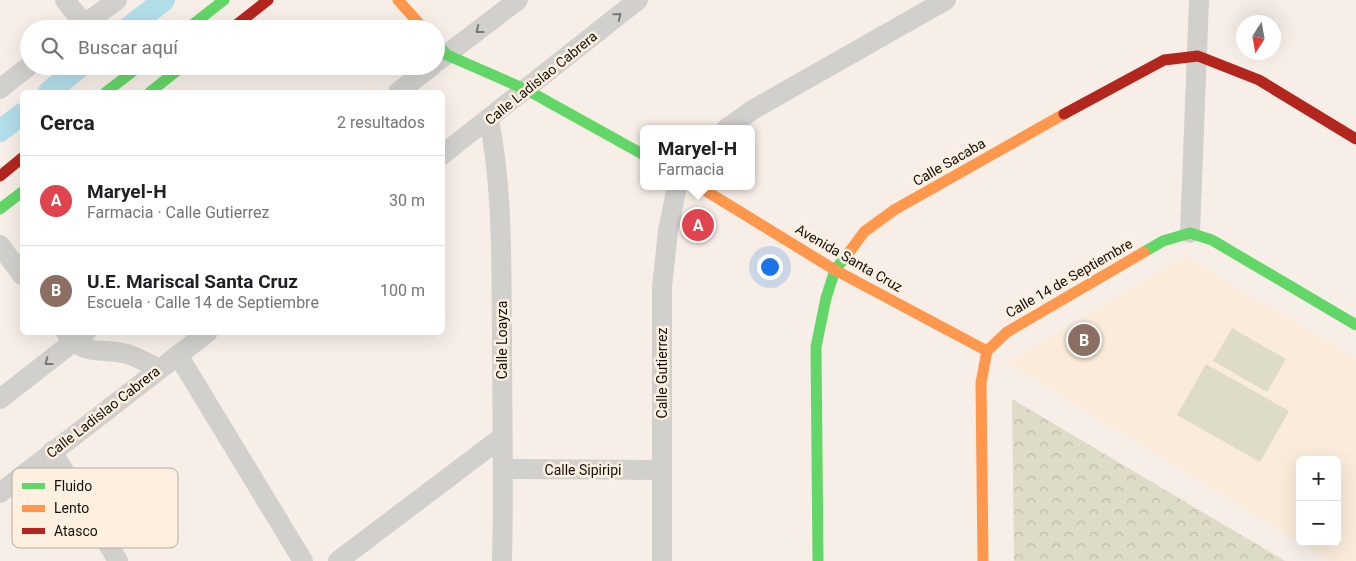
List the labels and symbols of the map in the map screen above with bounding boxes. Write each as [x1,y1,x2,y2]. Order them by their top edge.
one-way arrow [612,14,621,22]
north arrow [1236,15,1281,60]
one-way arrow [476,24,485,32]
street label: Calle Ladislao Cabrera [482,28,600,128]
street label: Calle Sacaba [910,135,988,189]
pin: A [682,206,714,244]
street label: Avenida Santa Cruz [793,221,905,295]
street label: Calle 14 de Septiembre [1003,235,1135,321]
your location [757,254,783,280]
street label: Calle Loayza [494,301,510,379]
pin: B [1068,321,1100,359]
street label: Calle Gutierrez [654,328,670,418]
one-way arrow [45,357,54,365]
street label: Calle Ladislao Cabrera [43,363,163,461]
street label: Calle Sipiripi [545,462,621,478]
legend [12,468,178,548]
text: Fluido [54,478,92,494]
text: Lento [54,500,89,516]
text: Atasco [54,523,98,539]

